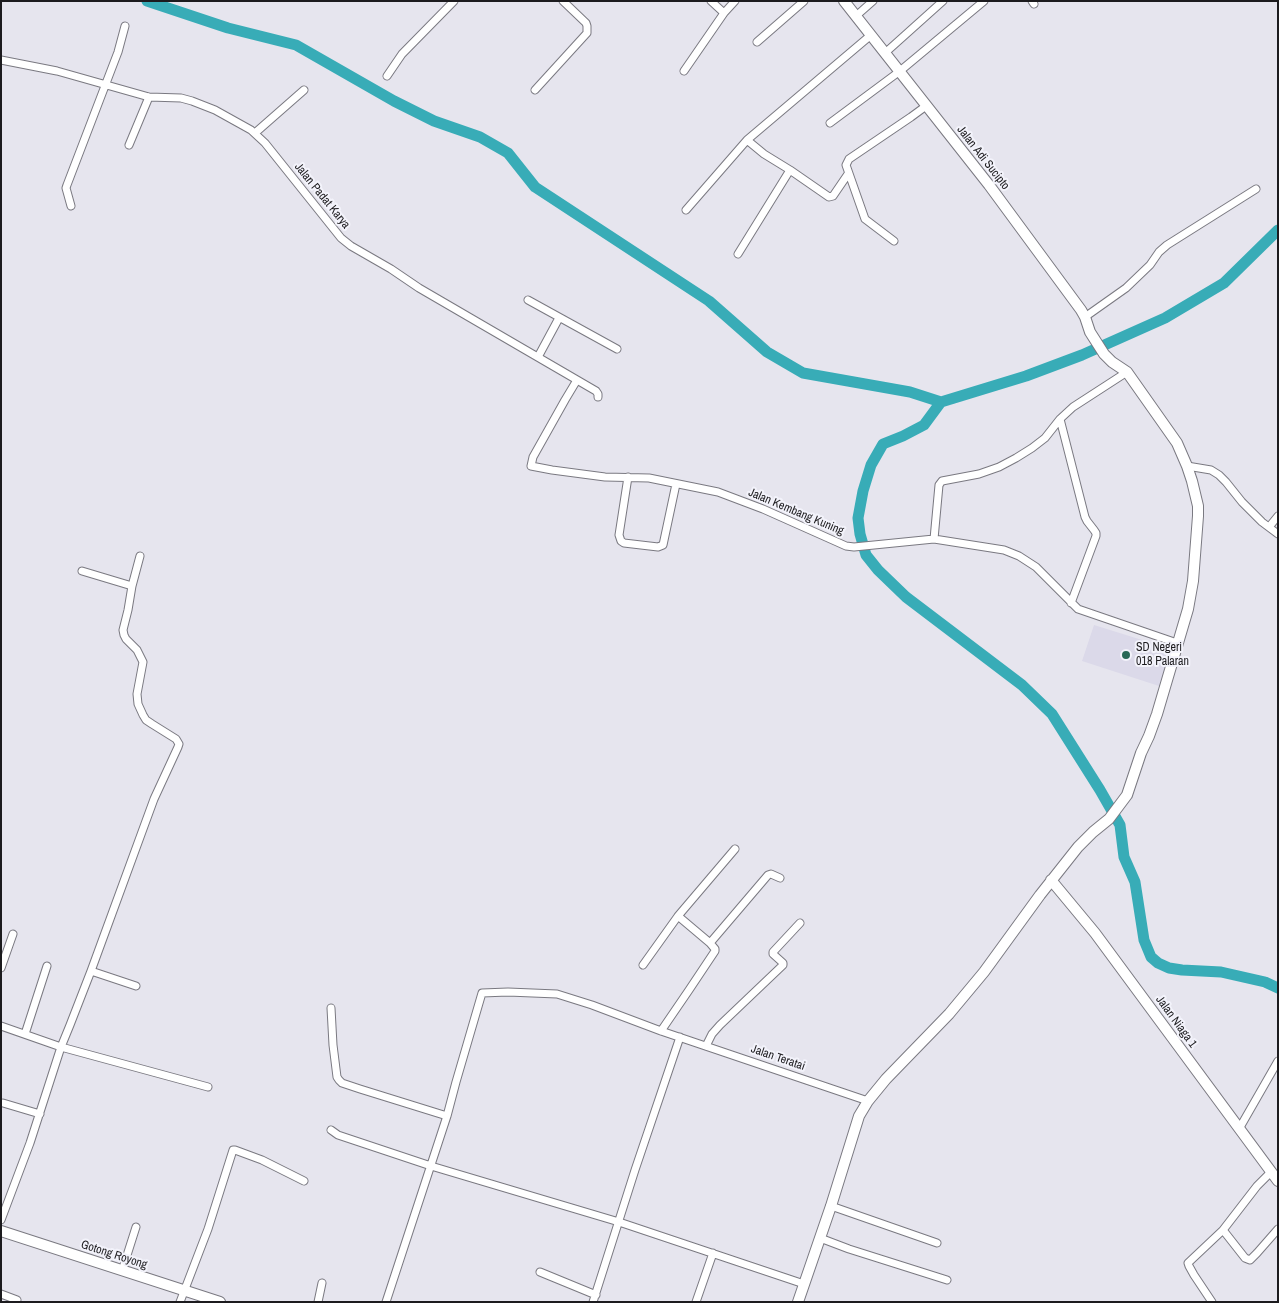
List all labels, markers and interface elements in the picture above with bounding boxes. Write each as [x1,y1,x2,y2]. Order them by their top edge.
street label: Jalan Adi Sucipto [954,123,1012,193]
street label: Jalan Padat Karya [291,160,353,232]
street label: Jalan Kembang Kuning [746,485,846,539]
place label: SD Negeri 018 Palaran [1136,641,1189,669]
marker: SD Negeri 018 Palaran [1120,649,1132,661]
street label: Jalan Niaga 1 [1152,993,1200,1051]
street label: Jalan Teratai [749,1042,807,1074]
street label: Gotong Royong [79,1238,149,1272]

